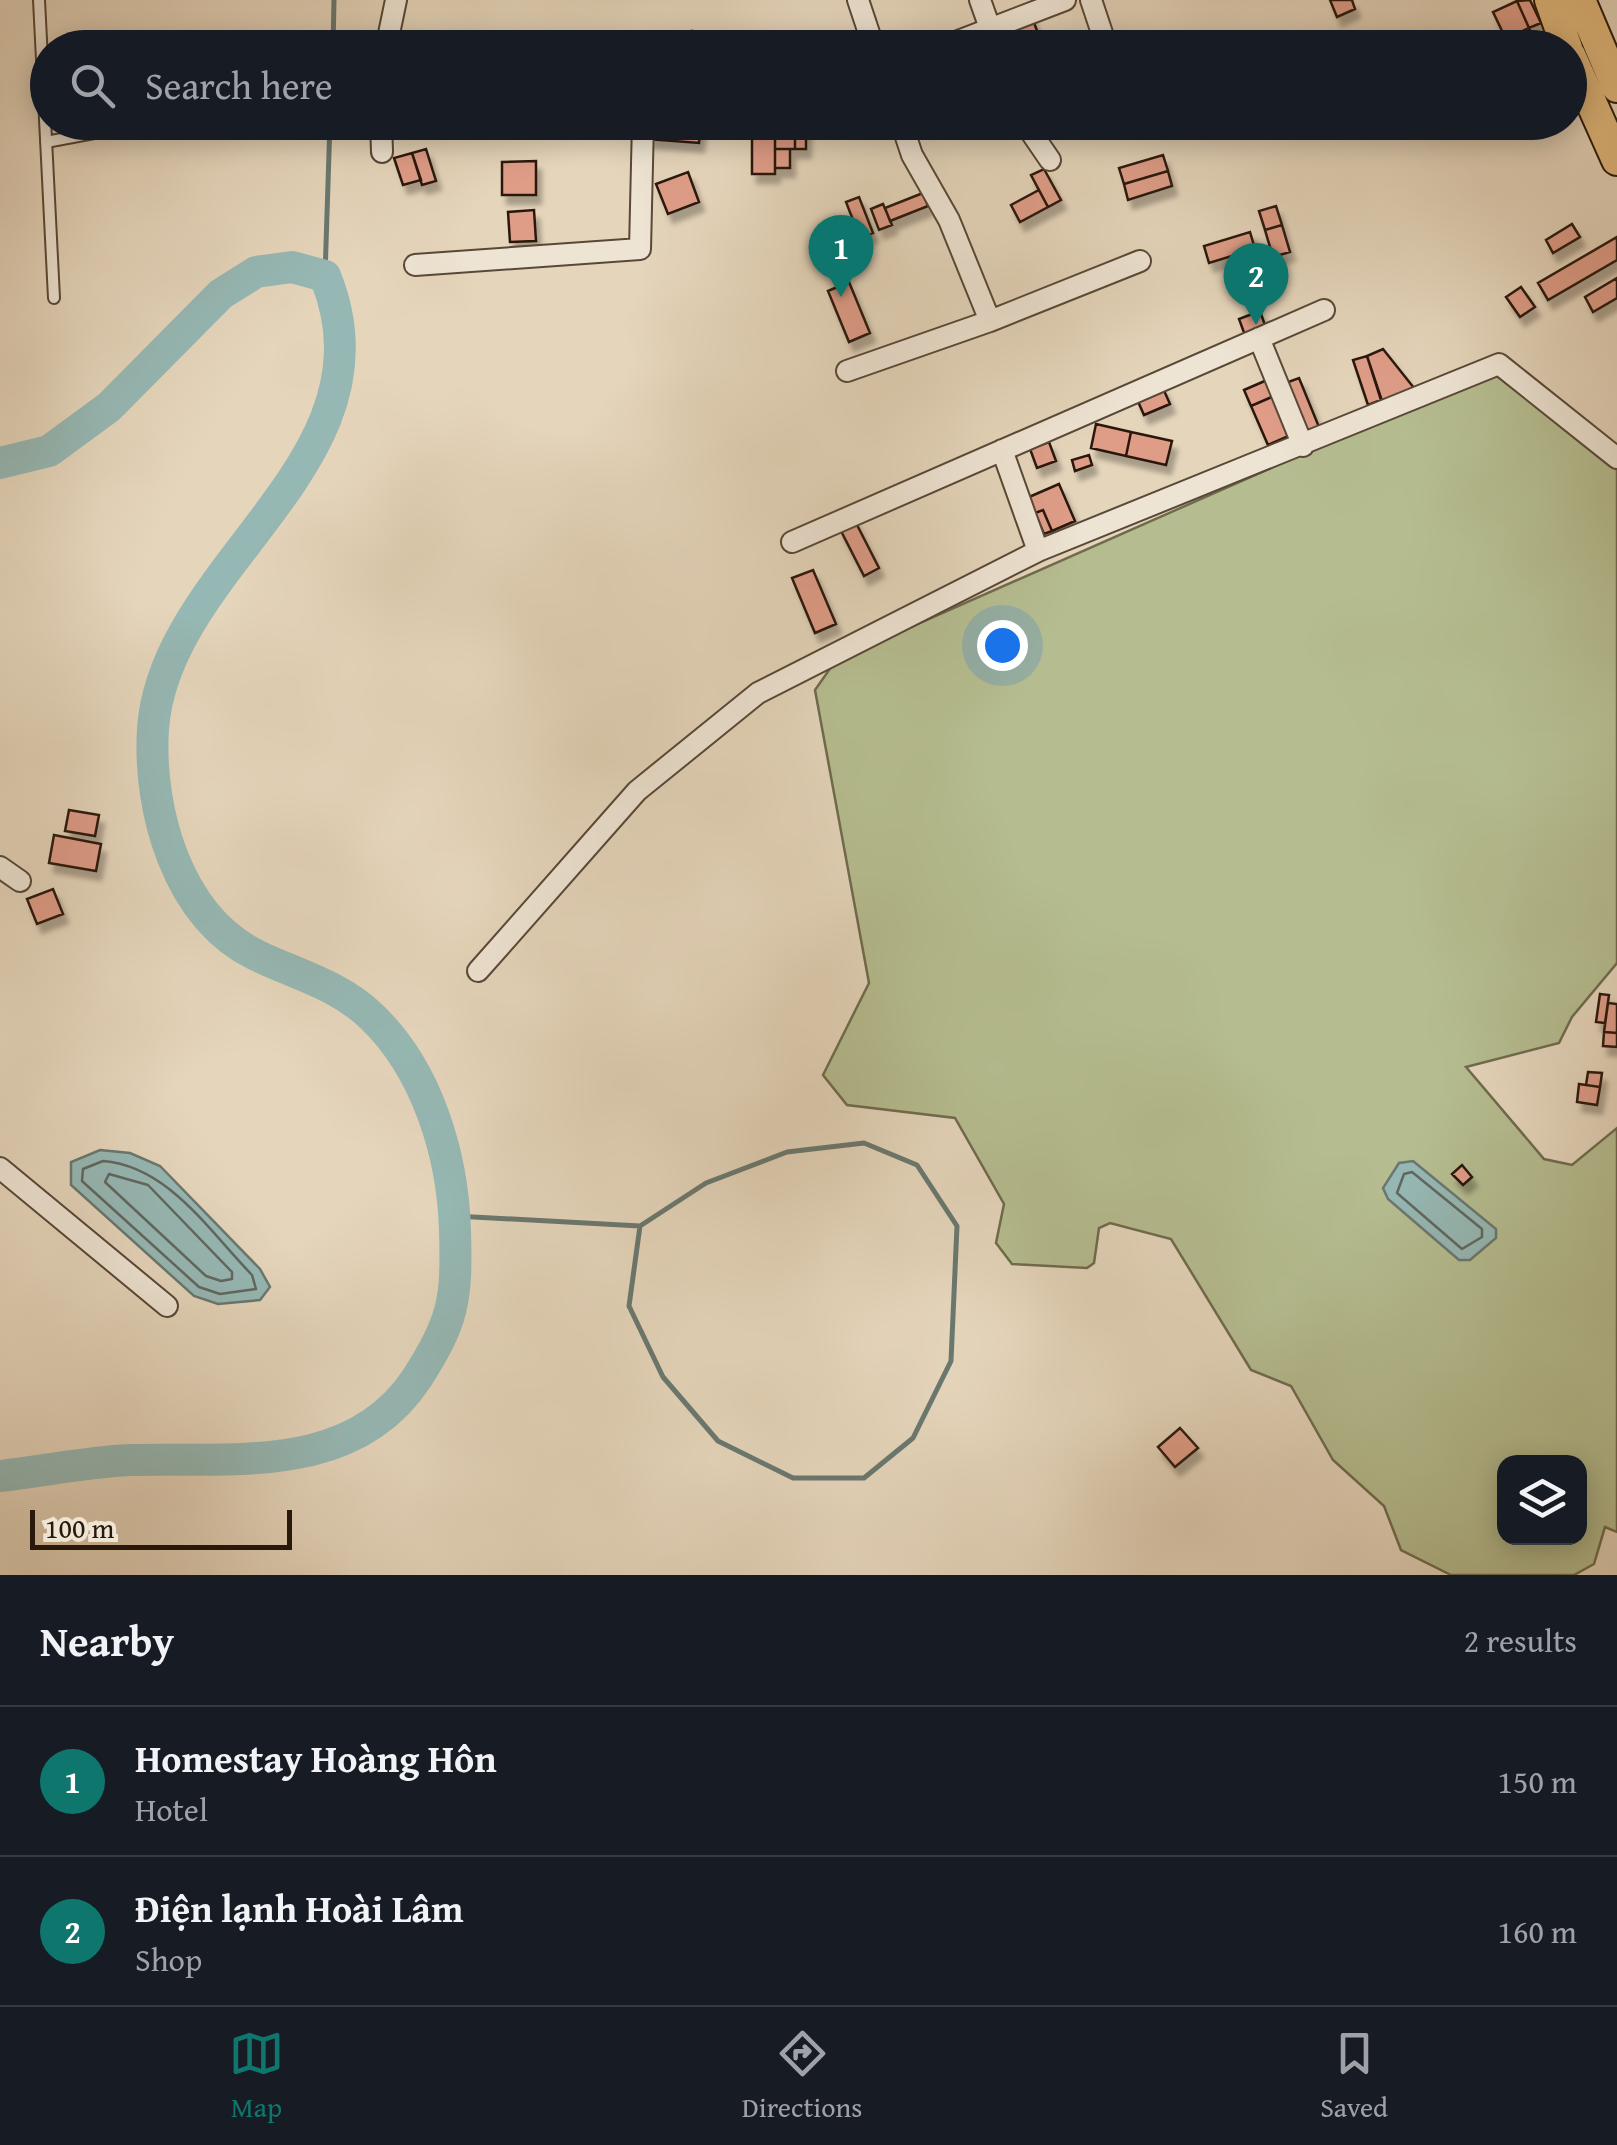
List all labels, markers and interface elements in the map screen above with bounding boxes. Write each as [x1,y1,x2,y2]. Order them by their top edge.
search box [30,30,1587,140]
text: Search here [145,57,333,113]
icon: search [65,58,120,113]
pin: 1 [808,214,874,297]
pin: 2 [1224,242,1288,325]
your location [977,620,1028,671]
map controls [1497,1455,1587,1545]
button: layers [1497,1455,1587,1545]
scale bar [30,1505,292,1550]
text: 100 m [45,1507,114,1548]
text: Nearby [40,1610,174,1671]
text: 2 results [1464,1617,1577,1664]
text: Homestay Hoàng Hôn [135,1730,497,1786]
text: 1 [64,1758,81,1805]
text: 150 m [1498,1758,1577,1805]
text: Hotel [135,1786,208,1833]
text: Điện lạnh Hoài Lâm [135,1880,464,1936]
text: 2 [64,1908,81,1955]
text: 160 m [1498,1908,1577,1955]
text: Shop [135,1936,202,1983]
tab: Map [229,2026,284,2127]
tab: Directions [742,2026,862,2127]
tab: Saved [1320,2026,1388,2127]

